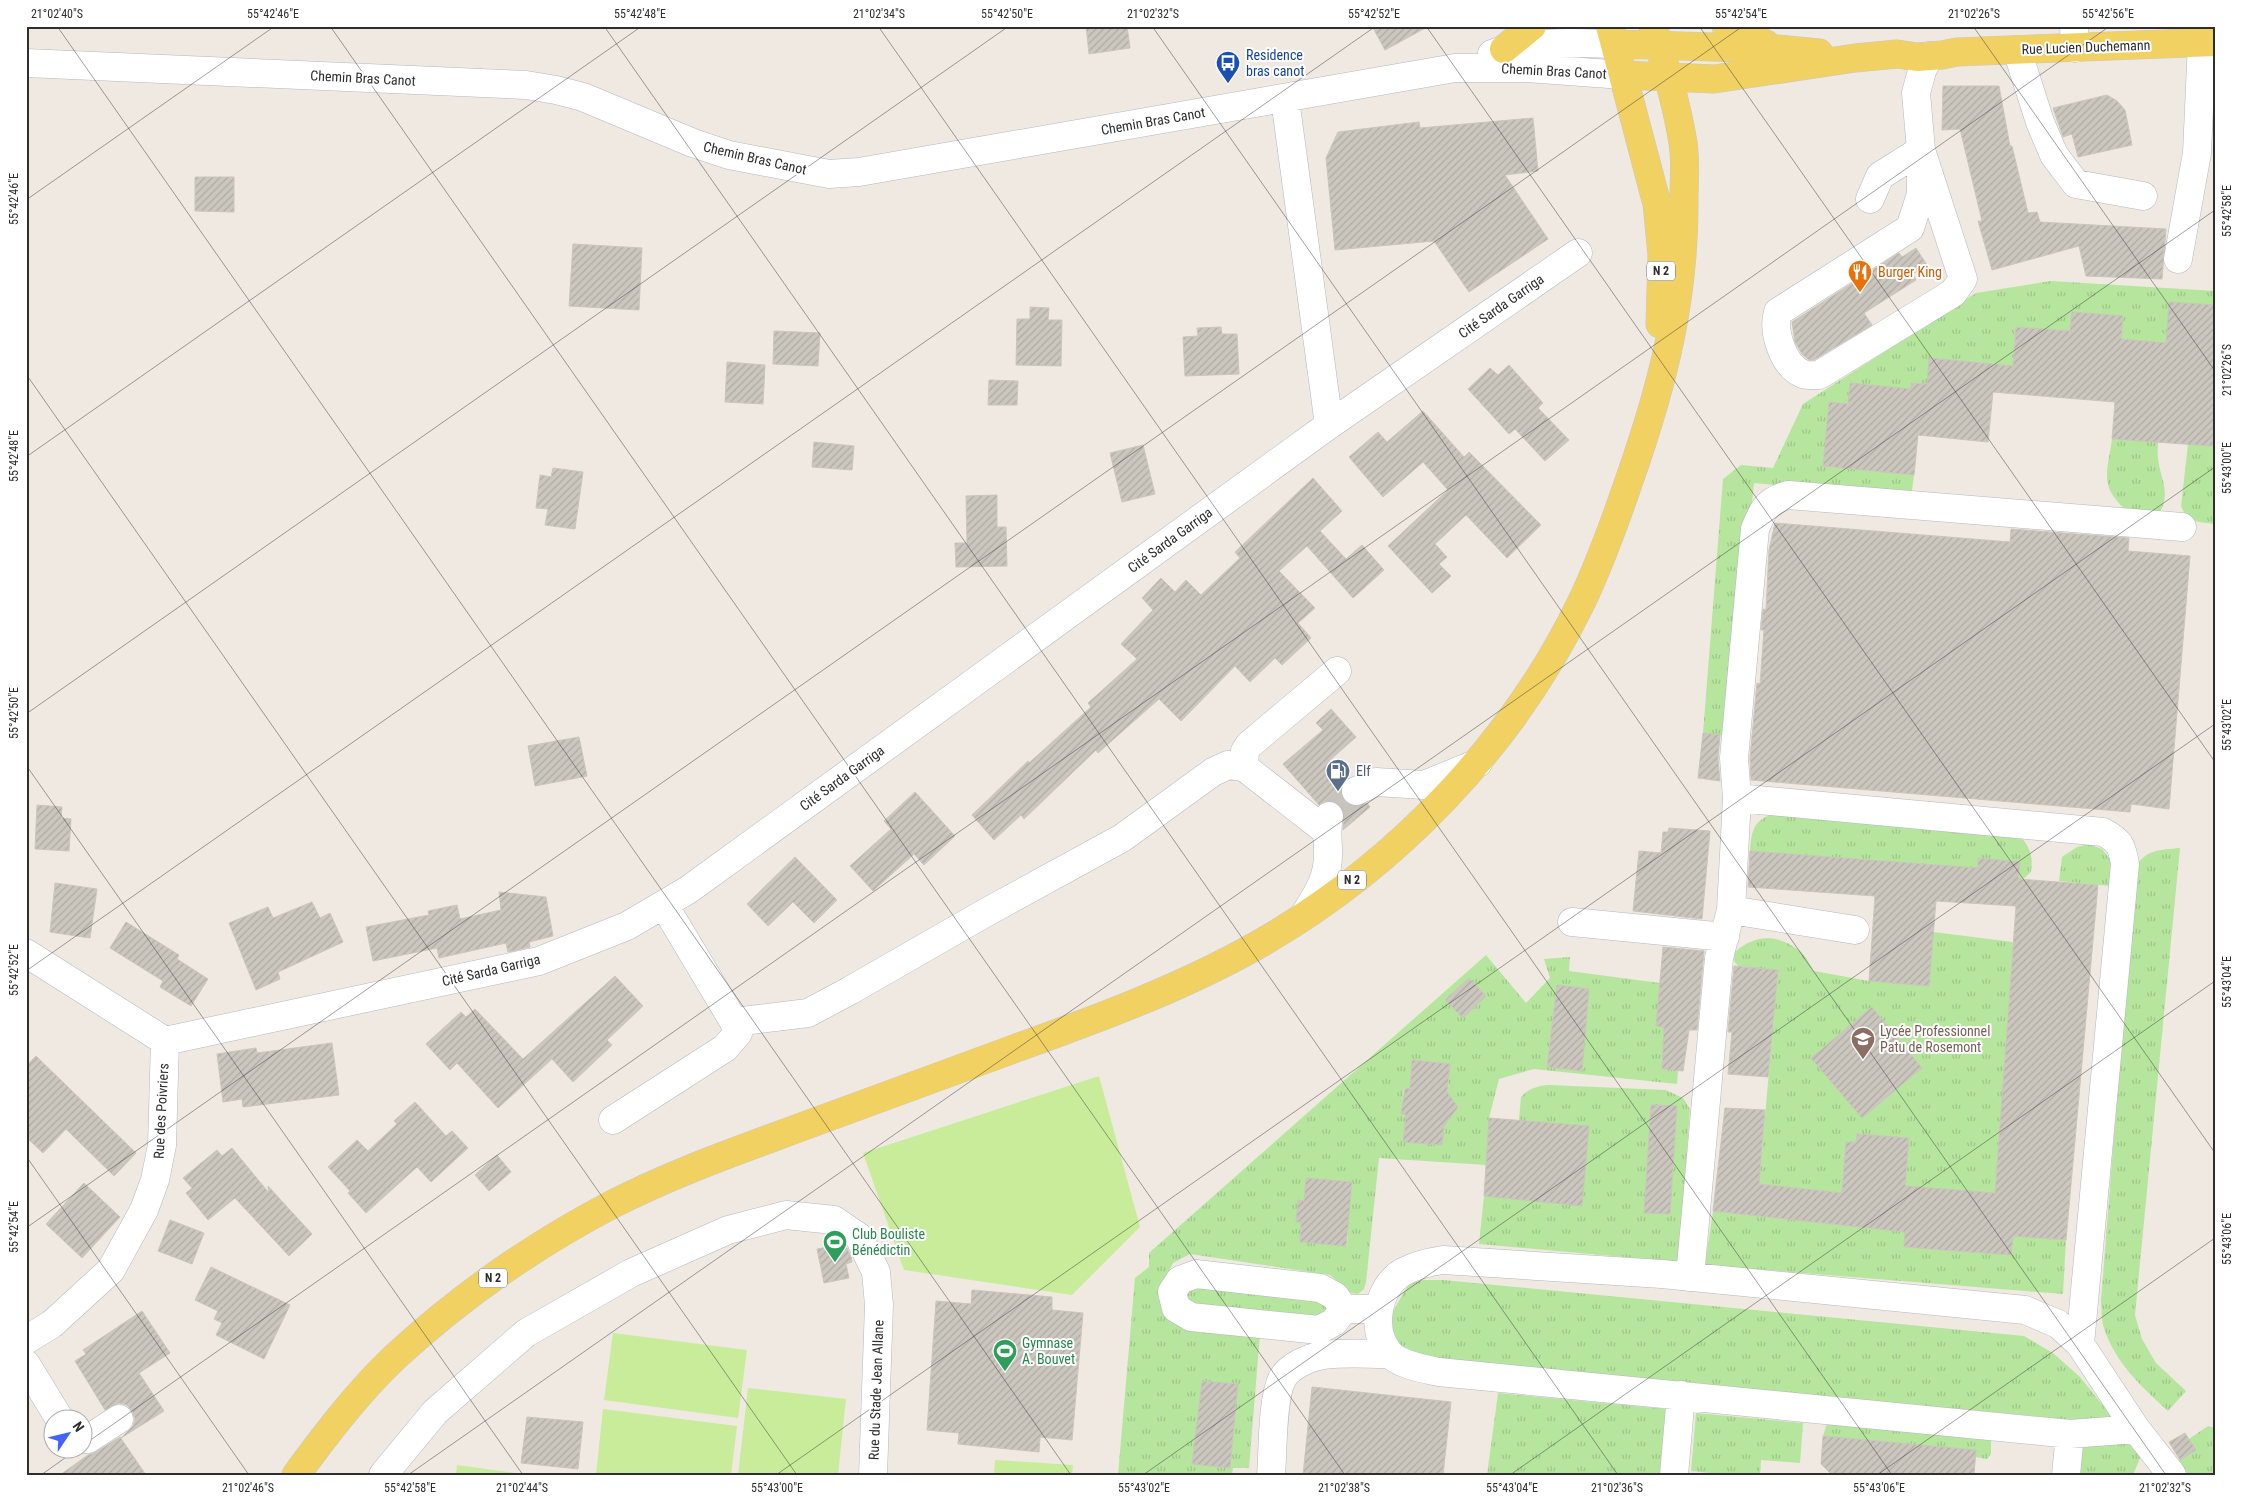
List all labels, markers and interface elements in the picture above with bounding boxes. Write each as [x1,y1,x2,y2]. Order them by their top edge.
text: 21°02'40"S [31,7,83,21]
text: 55°42'46"E [247,7,299,21]
text: 55°42'48"E [614,7,666,21]
text: 21°02'34"S [853,7,905,21]
text: 55°42'50"E [981,7,1033,21]
text: 21°02'32"S [1127,7,1179,21]
text: 55°42'52"E [1348,7,1400,21]
text: 55°42'54"E [1715,7,1767,21]
text: 21°02'26"S [1948,7,2000,21]
text: 55°42'56"E [2082,7,2134,21]
street label: Rue Lucien Duchemann [2021,37,2151,57]
place label: Residence bras canot [1246,47,1304,79]
bus stop icon: Residence bras canot [1215,50,1241,84]
street label: Chemin Bras Canot [1501,60,1607,82]
street label: Chemin Bras Canot [310,67,416,89]
street label: Chemin Bras Canot [1100,104,1206,138]
street label: Chemin Bras Canot [702,138,808,178]
text: 55°42'46"E [7,173,21,225]
text: 55°42'58"E [2220,185,2234,237]
restaurant icon: Burger King [1847,259,1873,293]
road number: N 2 [1647,262,1675,280]
place label: Burger King [1878,264,1942,280]
street label: Cité Sarda Garriga [1455,271,1547,341]
text: 21°02'26"S [2220,344,2234,396]
text: 55°42'48"E [7,430,21,482]
text: 55°43'00"E [2220,442,2234,494]
street label: Cité Sarda Garriga [1125,504,1215,576]
text: 55°42'50"E [7,687,21,739]
text: 55°43'02"E [2220,699,2234,751]
street label: Cité Sarda Garriga [797,742,887,814]
fuel station icon: Elf [1325,758,1351,792]
place label: Elf [1356,763,1371,779]
road number: N 2 [1338,870,1366,890]
text: 55°42'52"E [7,944,21,996]
street label: Cité Sarda Garriga [440,951,542,989]
text: 55°43'04"E [2220,956,2234,1008]
place label: Lycée Professionnel Patu de Rosemont [1880,1023,1990,1055]
school or university icon: Lycée Professionnel Patu de Rosemont [1850,1026,1876,1060]
street label: Rue des Poivriers [151,1063,171,1159]
text: 55°42'54"E [7,1201,21,1253]
text: 55°43'06"E [2220,1213,2234,1265]
place label: Club Bouliste Bénédictin [852,1226,925,1258]
sports icon: Club Bouliste Bénédictin [822,1229,848,1263]
road number: N 2 [479,1268,507,1288]
street label: Rue du Stade Jean Allane [866,1319,886,1460]
place label: Gymnase A. Bouvet [1022,1335,1075,1367]
sports icon: Gymnase A. Bouvet [992,1338,1018,1372]
north arrow [42,1408,92,1458]
text: N [70,1418,88,1435]
text: 21°02'46"S [222,1481,274,1495]
text: 55°42'58"E [384,1481,436,1495]
text: 21°02'44"S [496,1481,548,1495]
text: 55°43'00"E [751,1481,803,1495]
text: 55°43'02"E [1118,1481,1170,1495]
text: 21°02'38"S [1318,1481,1370,1495]
text: 55°43'04"E [1486,1481,1538,1495]
text: 21°02'36"S [1591,1481,1643,1495]
text: 55°43'06"E [1853,1481,1905,1495]
text: 21°02'32"S [2139,1481,2191,1495]

